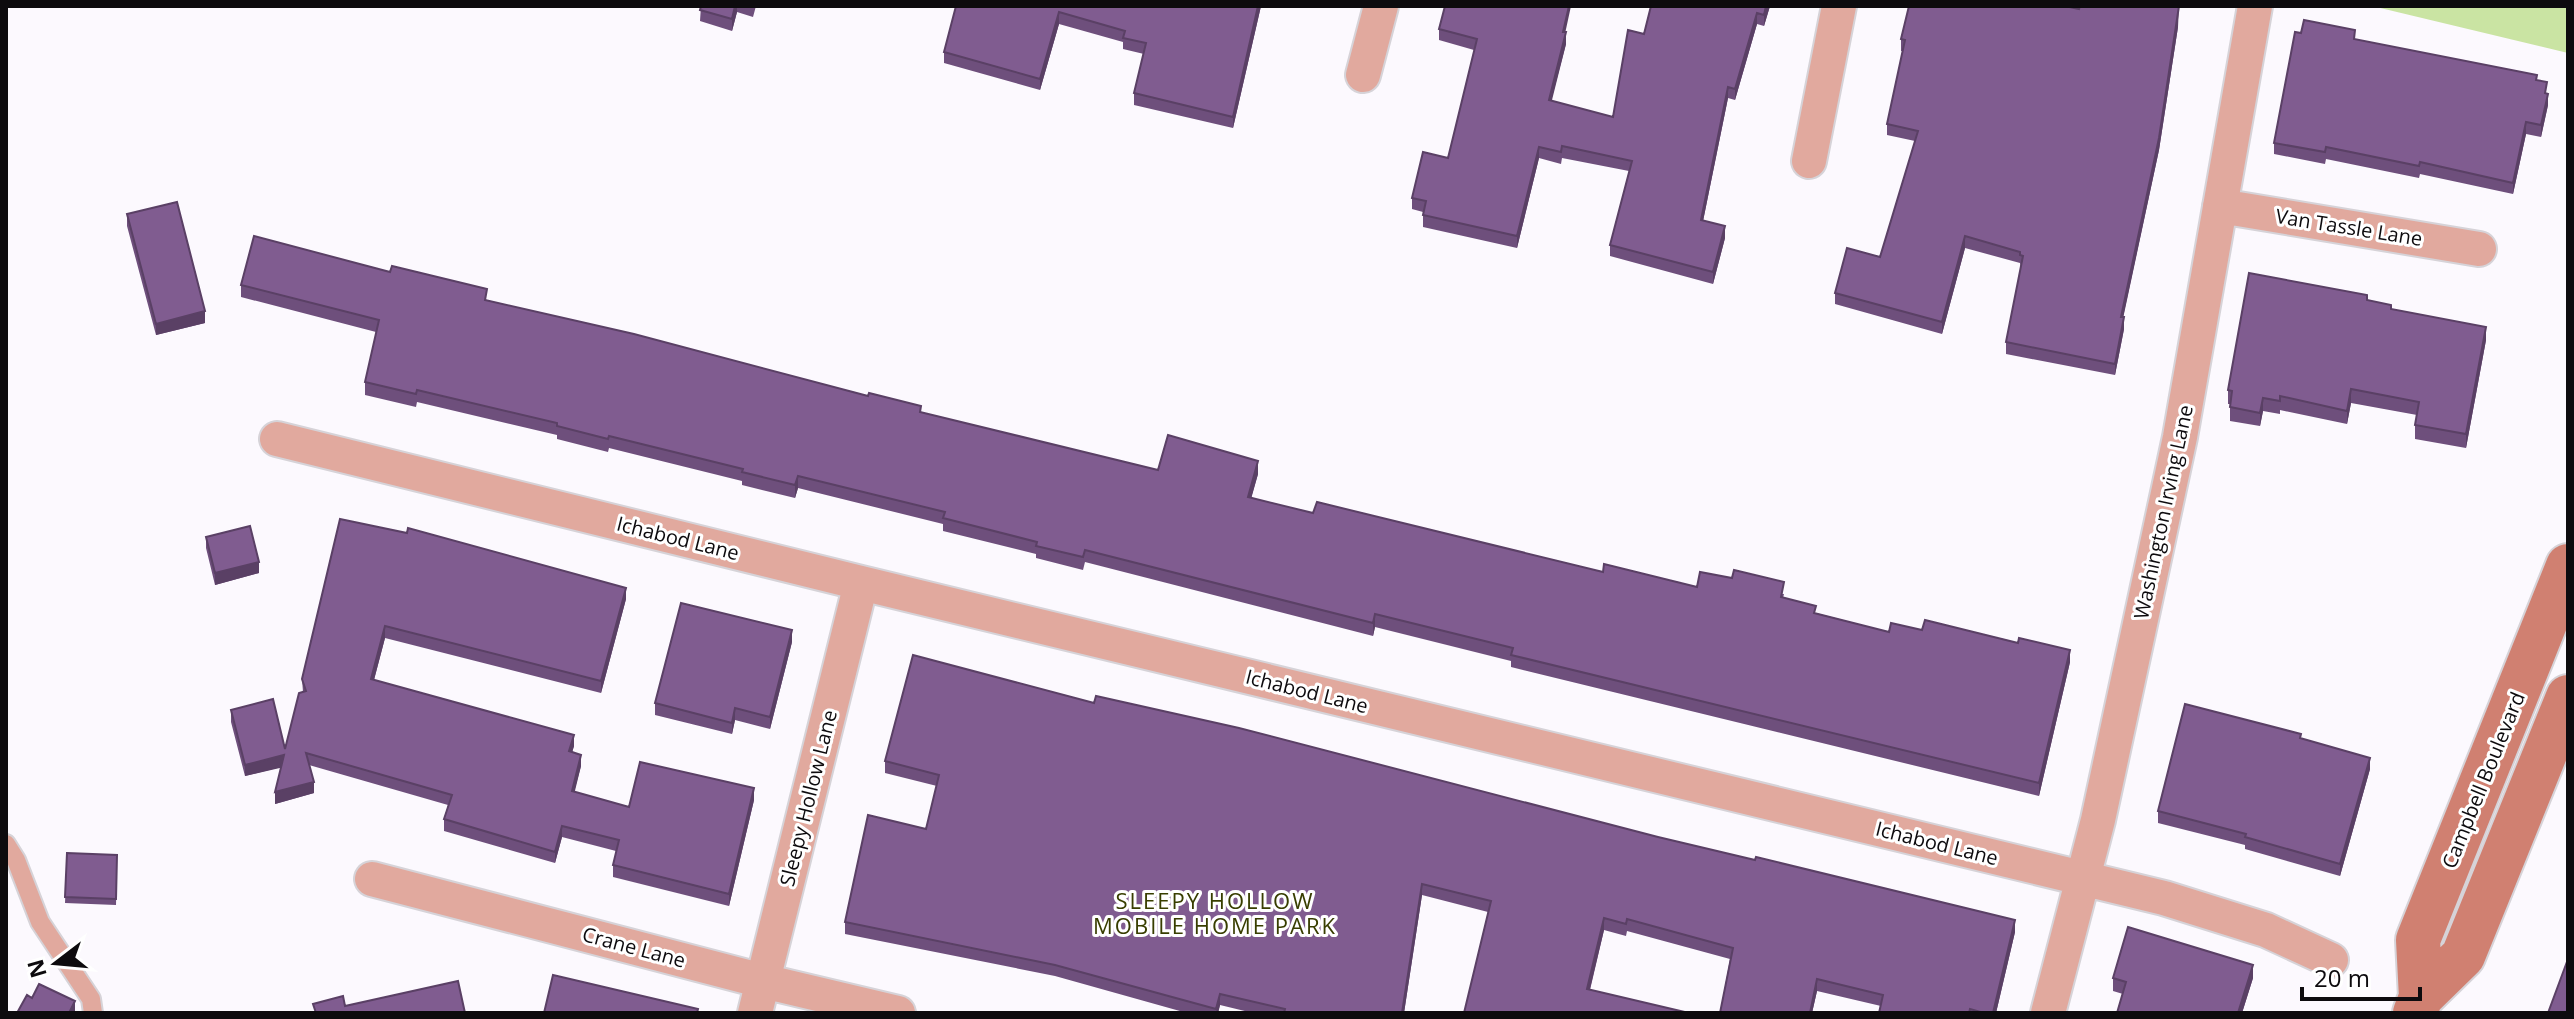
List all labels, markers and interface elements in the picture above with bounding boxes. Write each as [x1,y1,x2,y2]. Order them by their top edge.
street label: Van Tassle Lane [2274,202,2424,252]
street label: Washington Irving Lane [2127,402,2199,622]
street label: Ichabod Lane [614,510,742,566]
street label: Ichabod Lane [1243,663,1371,719]
street label: Campbell Boulevard [2435,688,2531,872]
street label: Sleepy Hollow Lane [773,707,843,889]
street label: Ichabod Lane [1873,815,2001,871]
district label: SLEEPY HOLLOW MOBILE HOME PARK [1093,885,1337,940]
street label: Crane Lane [579,920,689,974]
north arrow [16,923,96,1003]
scale bar [2302,951,2420,1001]
text: N [19,956,53,982]
text: 20 m [2314,961,2370,994]

